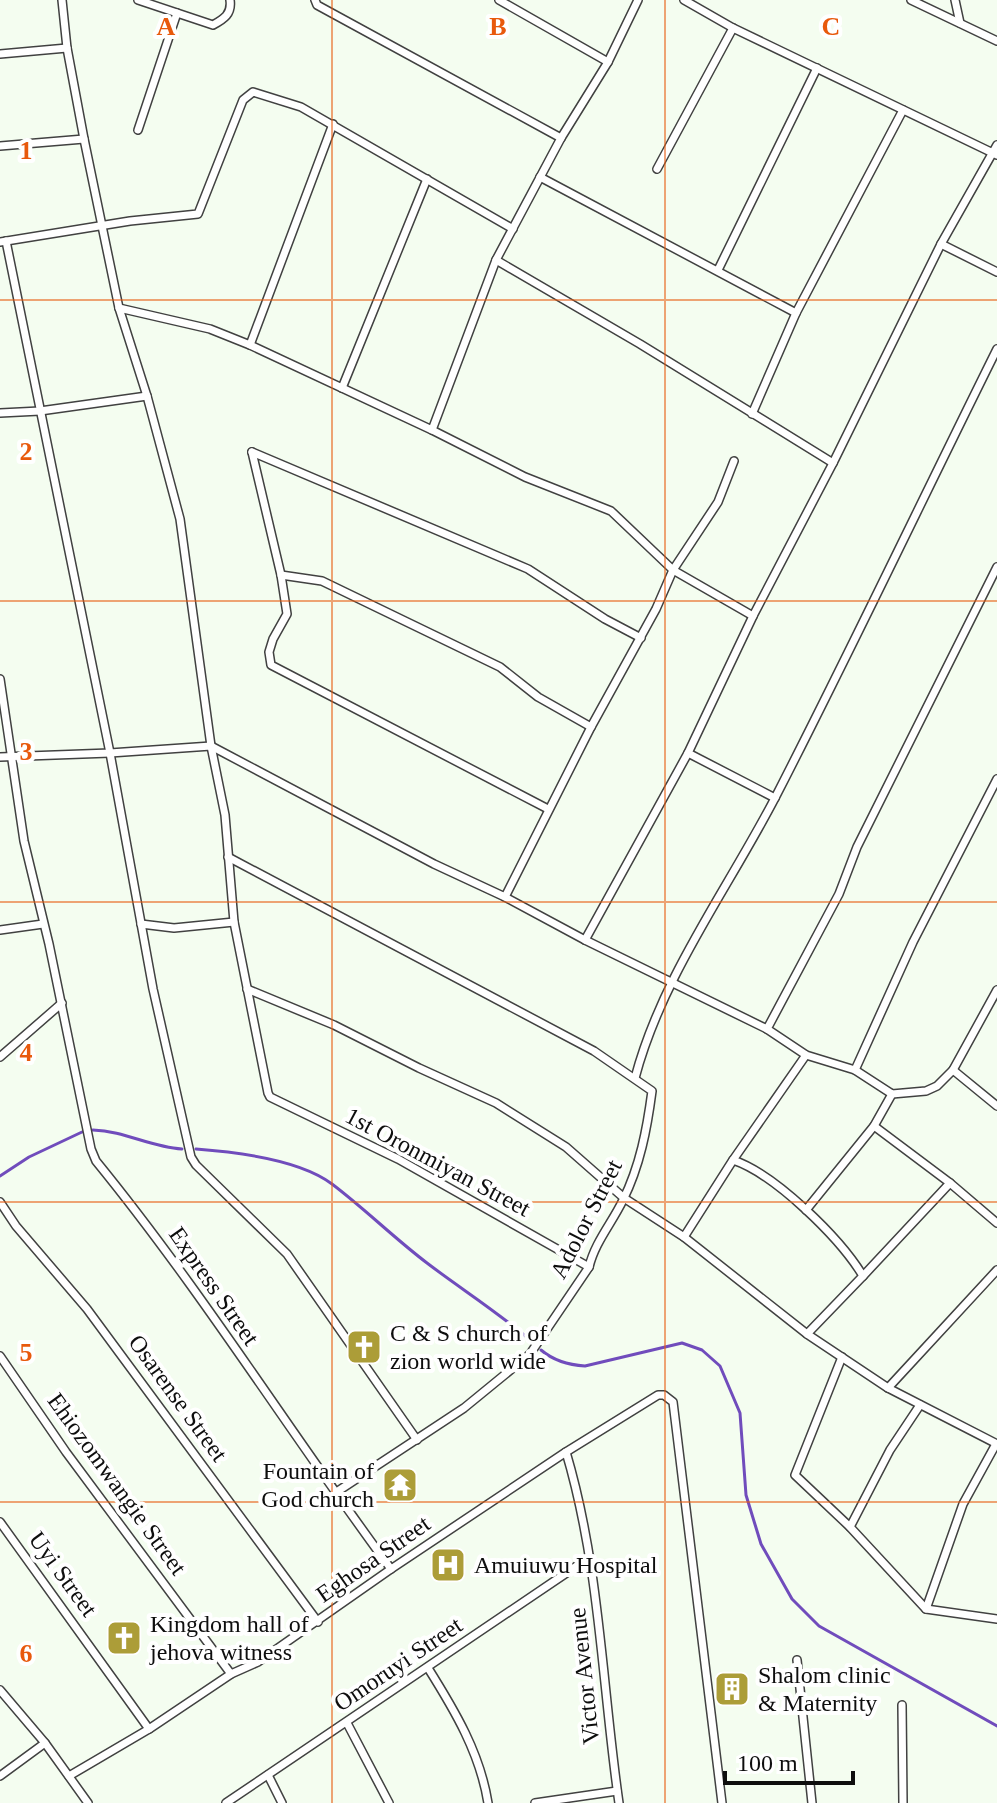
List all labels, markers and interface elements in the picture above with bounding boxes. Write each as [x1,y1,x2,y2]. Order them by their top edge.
text: A [157,12,176,41]
text: B [489,12,507,41]
text: C [822,12,840,41]
text: 1 [20,136,33,165]
text: 2 [20,437,33,466]
text: 3 [20,737,33,766]
text: 4 [20,1038,33,1067]
street label: 1st Oronmiyan Street [341,1102,535,1222]
street label: Adolor Street [545,1155,627,1283]
street label: Express Street [164,1222,264,1350]
place label: C & S church of zion world wide [390,1320,547,1374]
church icon: C & S church of zion world wide [345,1328,383,1366]
street label: Osarense Street [123,1330,233,1467]
text: 5 [20,1338,33,1367]
street label: Ehiozomwangie Street [42,1388,192,1580]
place label: Fountain of God church [261,1458,374,1512]
temple icon: Fountain of God church [381,1466,419,1504]
street label: Eghosa Street [311,1510,435,1608]
street label: Uyi Street [24,1527,103,1622]
hospital icon: Amuiuwu Hospital [429,1546,467,1584]
place label: Amuiuwu Hospital [474,1552,658,1578]
street label: Victor Avenue [564,1606,604,1746]
place label: Kingdom hall of jehova witness [149,1611,309,1665]
street label: Omoruyi Street [329,1611,467,1716]
church icon: Kingdom hall of jehova witness [105,1619,143,1657]
text: 6 [20,1639,33,1668]
place label: Shalom clinic & Maternity [758,1662,891,1716]
building icon: Shalom clinic & Maternity [713,1670,751,1708]
scale bar [725,1735,853,1785]
text: 100 m [737,1750,798,1776]

